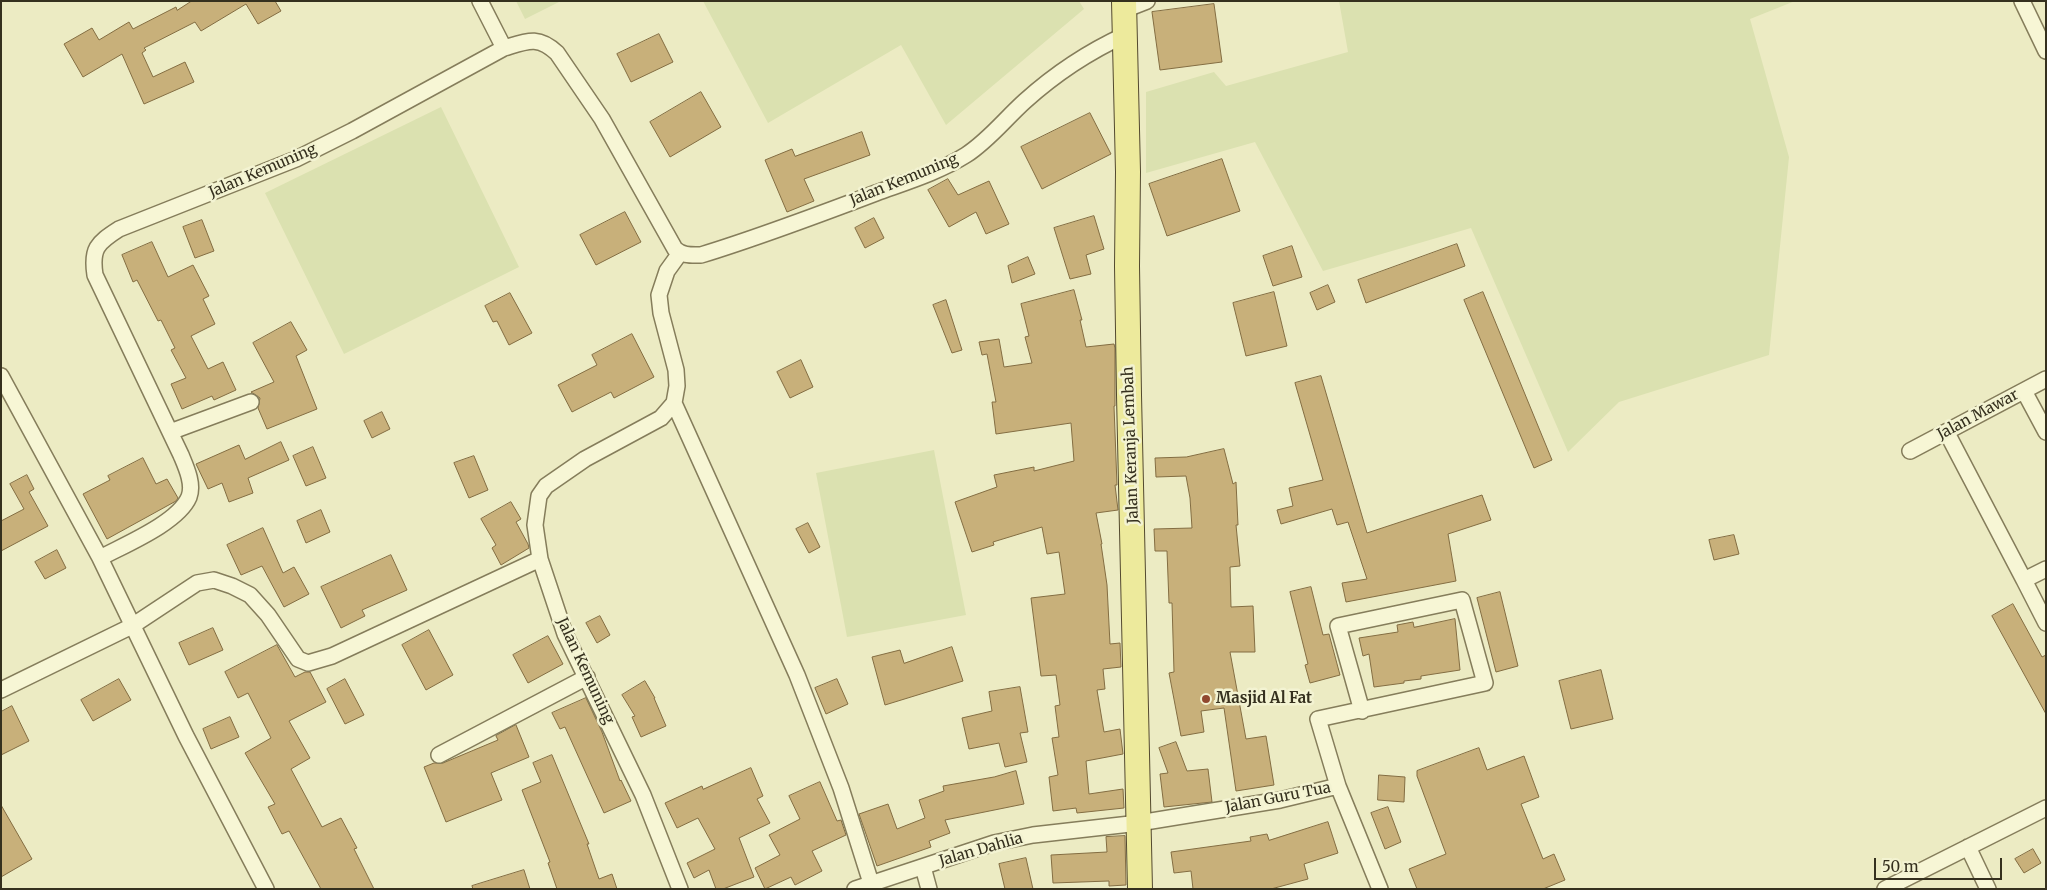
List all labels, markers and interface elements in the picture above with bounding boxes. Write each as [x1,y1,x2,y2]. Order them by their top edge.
street label: Jalan Kemuning [206,140,320,202]
street label: Jalan Kemuning [847,150,961,210]
street label: Jalan Keranja Lembah [1119,366,1143,524]
street label: Jalan Mawar [1934,386,2022,444]
street label: Jalan Kemuning [552,615,618,727]
place label: Masjid Al Fat [1216,690,1312,708]
marker: Masjid Al Fat [1200,693,1212,705]
street label: Jalan Guru Tua [1224,779,1332,817]
street label: Jalan Dahlia [937,829,1025,871]
scale bar [1877,848,2004,880]
text: 50 m [1882,857,1919,876]

